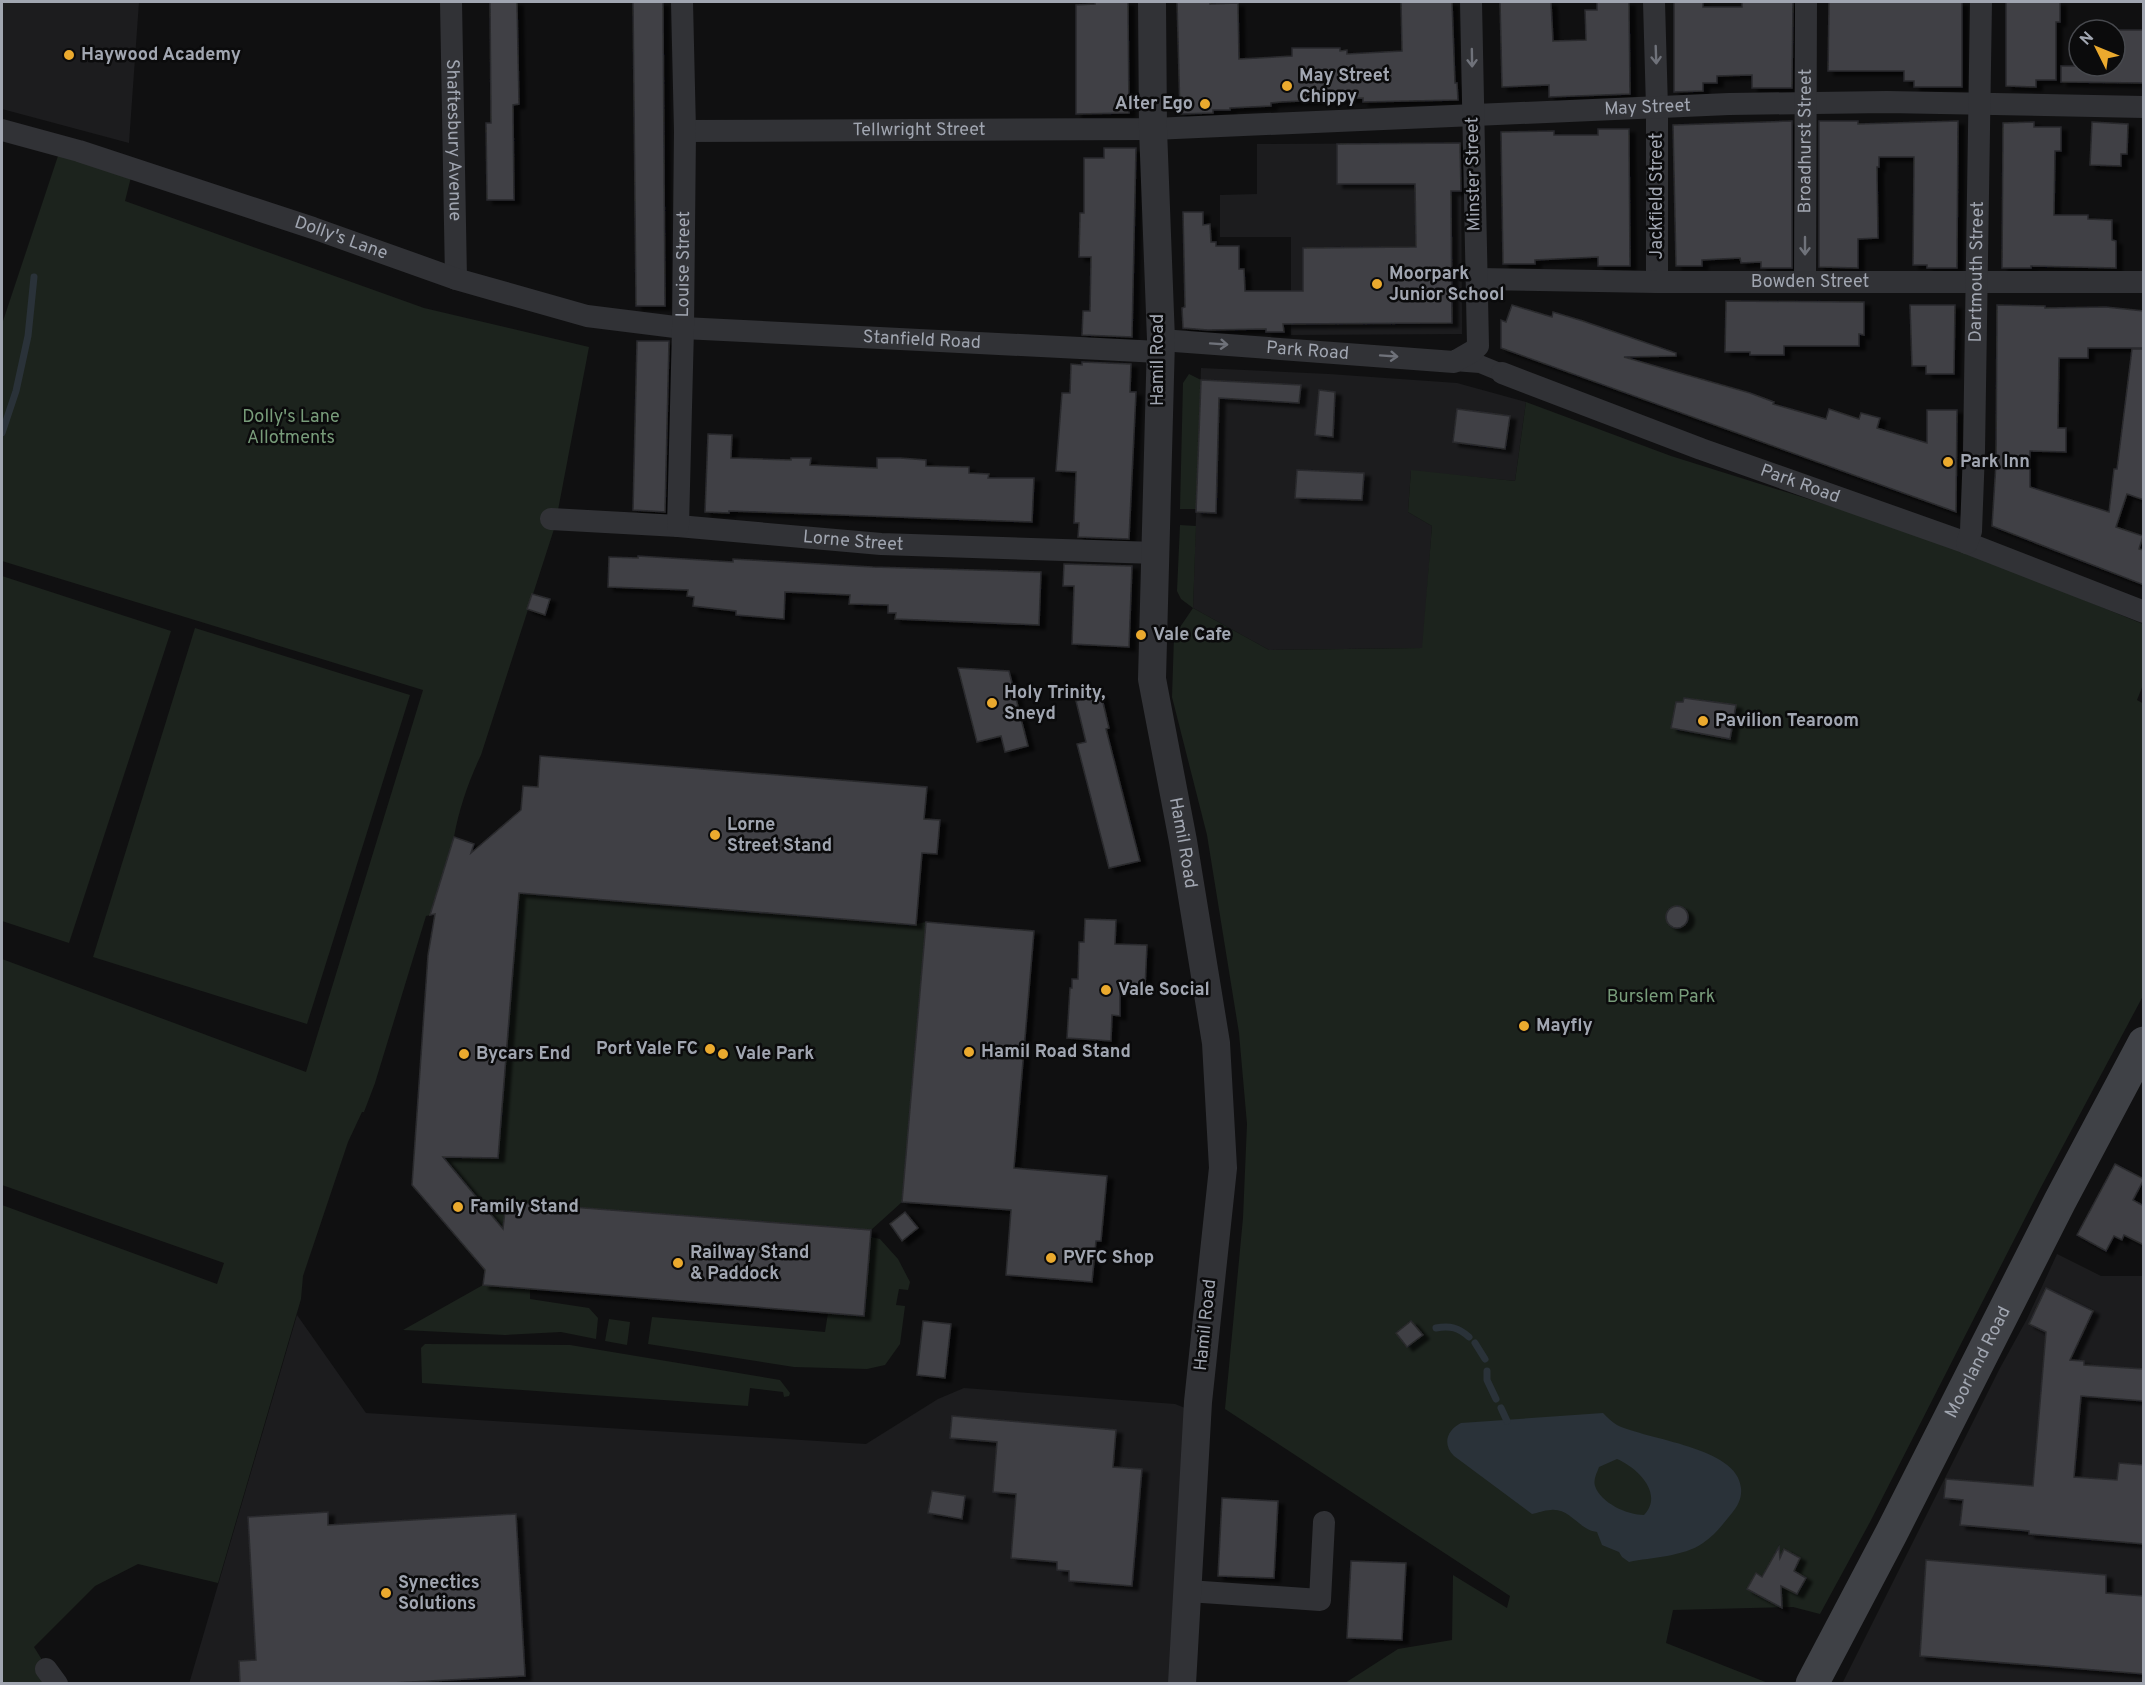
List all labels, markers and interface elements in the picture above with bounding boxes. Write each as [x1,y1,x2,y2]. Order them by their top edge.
north arrow [2067,18,2127,78]
text: N [2076,28,2099,50]
place label: Haywood Academy [81,44,241,67]
one-way arrow [1650,44,1661,64]
one-way arrow [1466,47,1478,67]
marker: Haywood Academy [62,48,76,62]
street label: Shaftesbury Avenue [441,59,466,221]
place label: May Street Chippy [1299,65,1390,109]
street label: Broadhurst Street [1794,69,1817,213]
marker: May Street Chippy [1280,79,1294,93]
place label: Alter Ego [1115,93,1193,116]
street label: May Street [1604,94,1691,121]
marker: Alter Ego [1198,97,1212,111]
street label: Minster Street [1462,116,1486,232]
street label: Tellwright Street [852,118,986,142]
street label: Jackfield Street [1646,133,1669,259]
street label: Dartmouth Street [1964,201,1989,342]
street label: Dolly's Lane [291,211,391,265]
street label: Louise Street [672,211,696,317]
one-way arrow [1799,236,1811,256]
place label: Moorpark Junior School [1389,263,1504,307]
street label: Bowden Street [1751,271,1869,294]
marker: Moorpark Junior School [1370,277,1384,291]
street label: Hamil Road [1147,314,1170,406]
street label: Stanfield Road [862,326,981,355]
street label: Park Road [1265,336,1350,366]
one-way arrow [1209,339,1228,350]
one-way arrow [1379,351,1398,362]
park label: Dolly's Lane Allotments [242,406,340,450]
place label: Park Inn [1960,451,2030,474]
marker: Park Inn [1941,455,1955,469]
street label: Park Road [1757,459,1843,509]
street label: Lorne Street [802,526,904,556]
place label: Vale Cafe [1153,624,1231,647]
marker: Vale Cafe [1134,628,1148,642]
place label: Holy Trinity, Sneyd [1004,682,1105,726]
marker: Holy Trinity, Sneyd [985,696,999,710]
place label: Pavilion Tearoom [1715,710,1859,733]
marker: Pavilion Tearoom [1696,714,1710,728]
street label: Hamil Road [1163,795,1202,890]
place label: Lorne Street Stand [727,814,832,858]
marker: Lorne Street Stand [708,828,722,842]
place label: Vale Social [1118,979,1210,1002]
marker: Vale Social [1099,983,1113,997]
park label: Burslem Park [1607,986,1715,1009]
place label: Mayfly [1536,1015,1593,1038]
marker: Mayfly [1517,1019,1531,1033]
place label: Port Vale FC [596,1038,698,1061]
place label: Hamil Road Stand [981,1041,1131,1064]
marker: Port Vale FC [703,1042,717,1056]
place label: Bycars End [476,1043,571,1066]
place label: Vale Park [735,1043,814,1066]
marker: Hamil Road Stand [962,1045,976,1059]
marker: Bycars End [457,1047,471,1061]
marker: Vale Park [716,1047,730,1061]
place label: Family Stand [470,1196,579,1219]
marker: Family Stand [451,1200,465,1214]
place label: Railway Stand & Paddock [690,1242,809,1286]
place label: PVFC Shop [1063,1247,1154,1270]
marker: PVFC Shop [1044,1251,1058,1265]
marker: Railway Stand & Paddock [671,1256,685,1270]
street label: Hamil Road [1190,1278,1222,1372]
street label: Moorland Road [1940,1302,2016,1422]
place label: Synectics Solutions [398,1572,480,1616]
marker: Synectics Solutions [379,1586,393,1600]

